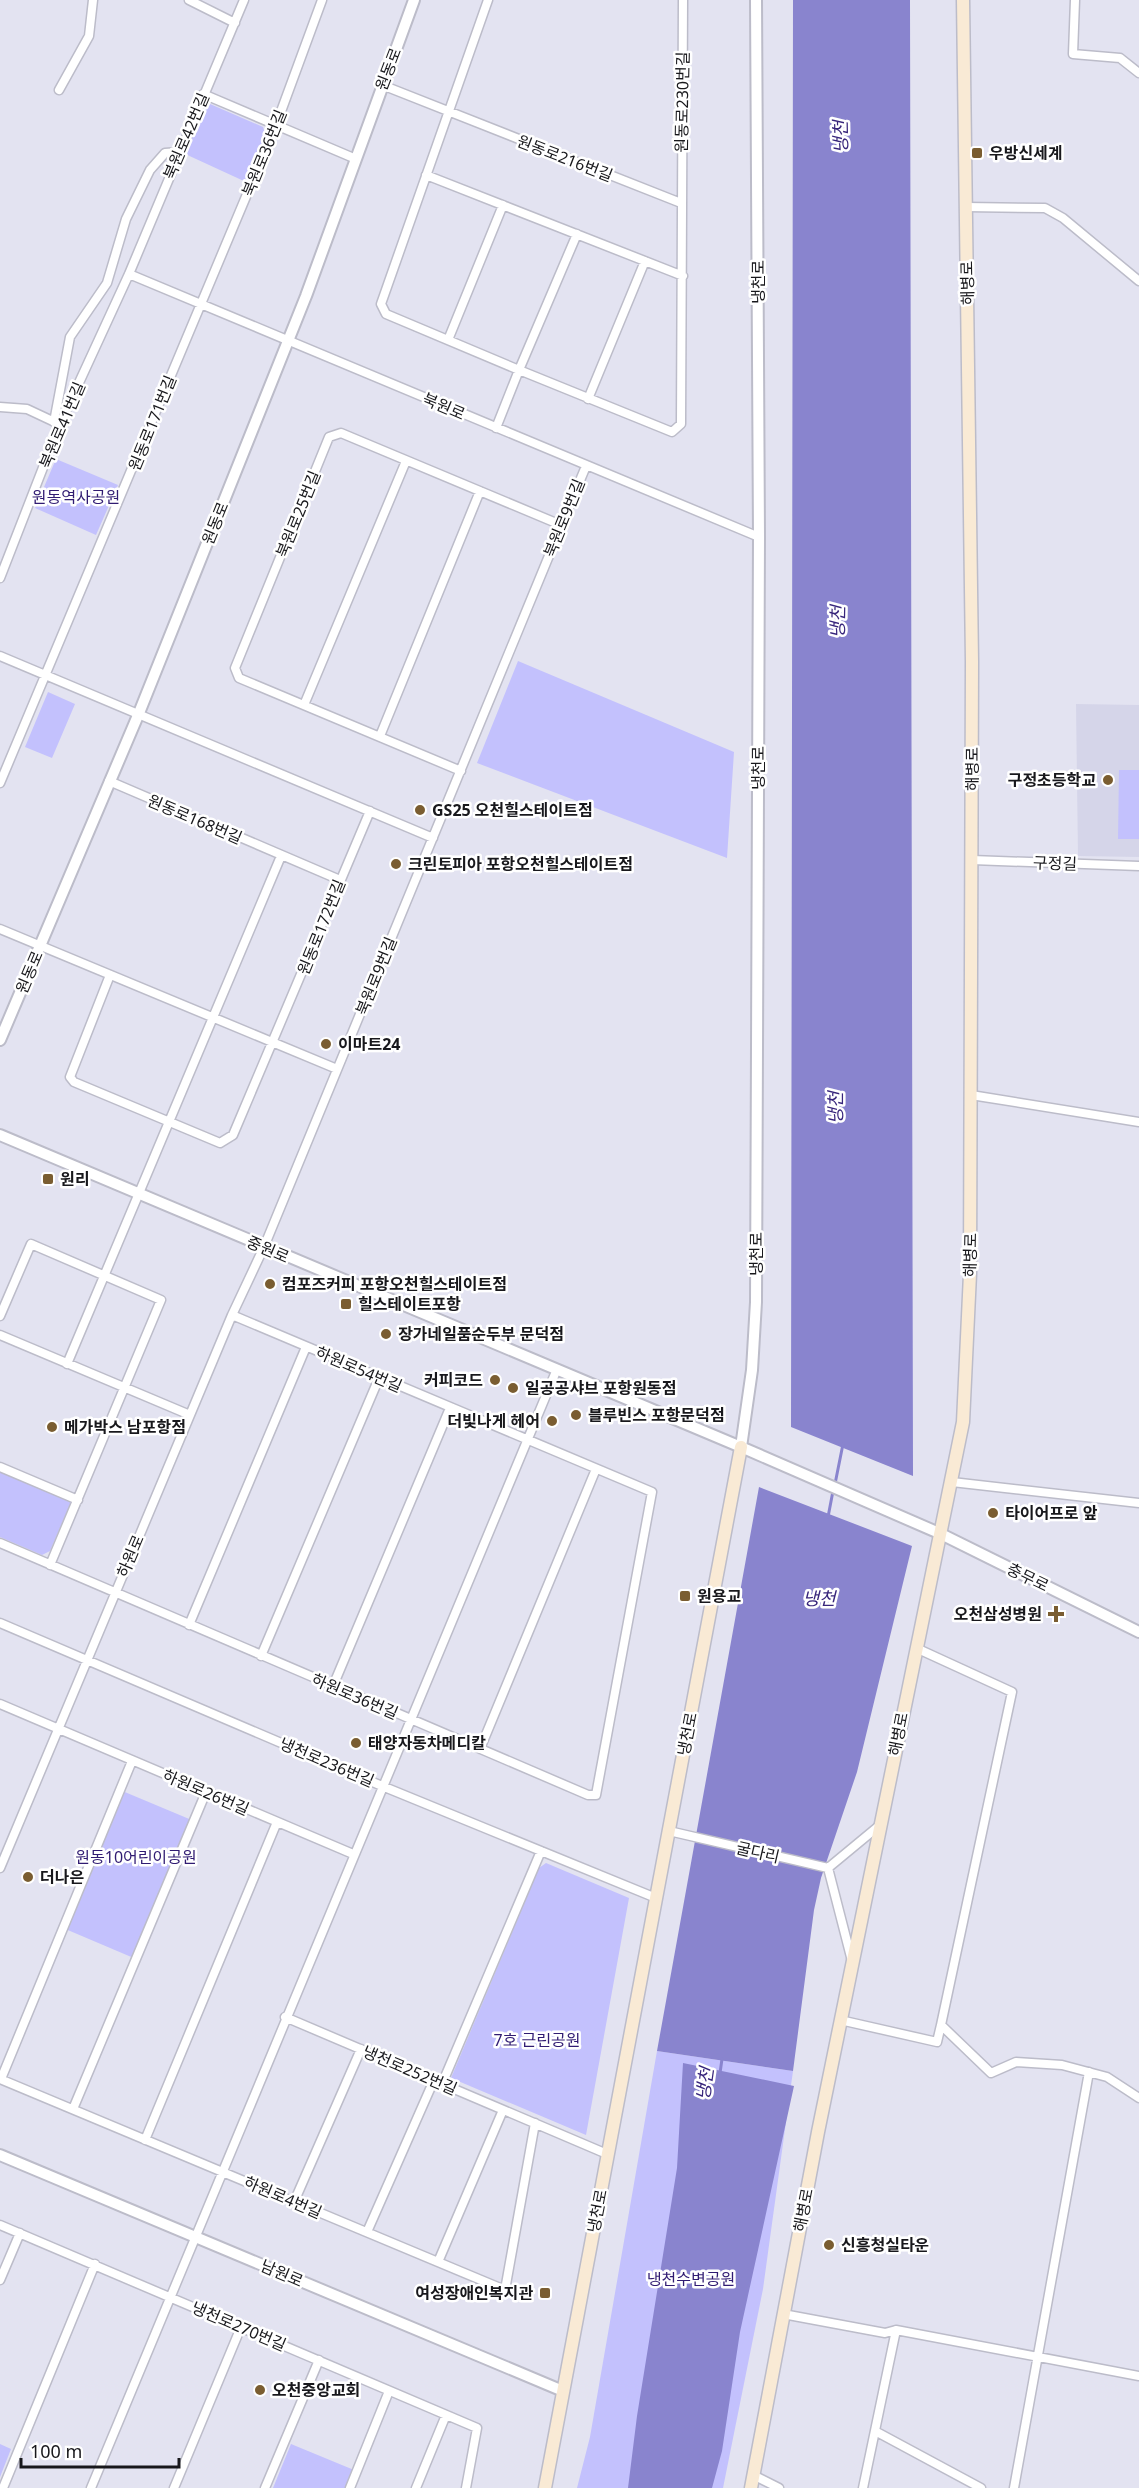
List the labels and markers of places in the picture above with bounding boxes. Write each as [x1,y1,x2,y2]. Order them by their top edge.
place label: 우방신세계 [989,142,1063,164]
marker: 우방신세계 [970,146,984,160]
place label: 구정초등학교 [1008,769,1096,791]
marker: 구정초등학교 [1101,773,1115,787]
place label: GS25 오천힐스테이트점 [432,799,593,821]
marker: GS25 오천힐스테이트점 [413,803,427,817]
place label: 크린토피아 포항오천힐스테이트점 [408,853,633,875]
marker: 크린토피아 포항오천힐스테이트점 [389,857,403,871]
place label: 이마트24 [338,1033,400,1055]
marker: 이마트24 [319,1037,333,1051]
place label: 원리 [60,1168,89,1190]
marker: 원리 [41,1172,55,1186]
place label: 컴포즈커피 포항오천힐스테이트점 [282,1273,507,1295]
marker: 컴포즈커피 포항오천힐스테이트점 [263,1277,277,1291]
place label: 힐스테이트포항 [358,1293,461,1315]
marker: 힐스테이트포항 [339,1297,353,1311]
place label: 장가네일품순두부 문덕점 [398,1323,564,1345]
marker: 장가네일품순두부 문덕점 [379,1327,393,1341]
place label: 커피코드 [424,1369,483,1391]
marker: 커피코드 [488,1373,502,1387]
place label: 일공공샤브 포항원동점 [525,1377,676,1399]
marker: 일공공샤브 포항원동점 [506,1381,520,1395]
place label: 블루빈스 포항문덕점 [588,1404,725,1426]
marker: 블루빈스 포항문덕점 [569,1408,583,1422]
place label: 더빛나게 헤어 [448,1410,540,1432]
marker: 더빛나게 헤어 [545,1414,559,1428]
place label: 메가박스 남포항점 [64,1416,186,1438]
marker: 메가박스 남포항점 [45,1420,59,1434]
place label: 타이어프로 앞 [1005,1502,1098,1524]
marker: 타이어프로 앞 [986,1506,1000,1520]
place label: 원용교 [697,1585,741,1607]
marker: 원용교 [678,1589,692,1603]
place label: 오천삼성병원 [954,1603,1042,1625]
marker: 오천삼성병원 [1047,1605,1065,1623]
place label: 태양자동차메디칼 [368,1732,486,1754]
marker: 태양자동차메디칼 [349,1736,363,1750]
place label: 더나은 [40,1866,84,1888]
marker: 더나은 [21,1870,35,1884]
place label: 신흥청실타운 [841,2234,929,2256]
marker: 신흥청실타운 [822,2238,836,2252]
place label: 여성장애인복지관 [415,2282,533,2304]
marker: 여성장애인복지관 [538,2286,552,2300]
place label: 오천중앙교회 [272,2379,360,2401]
marker: 오천중앙교회 [253,2383,267,2397]

